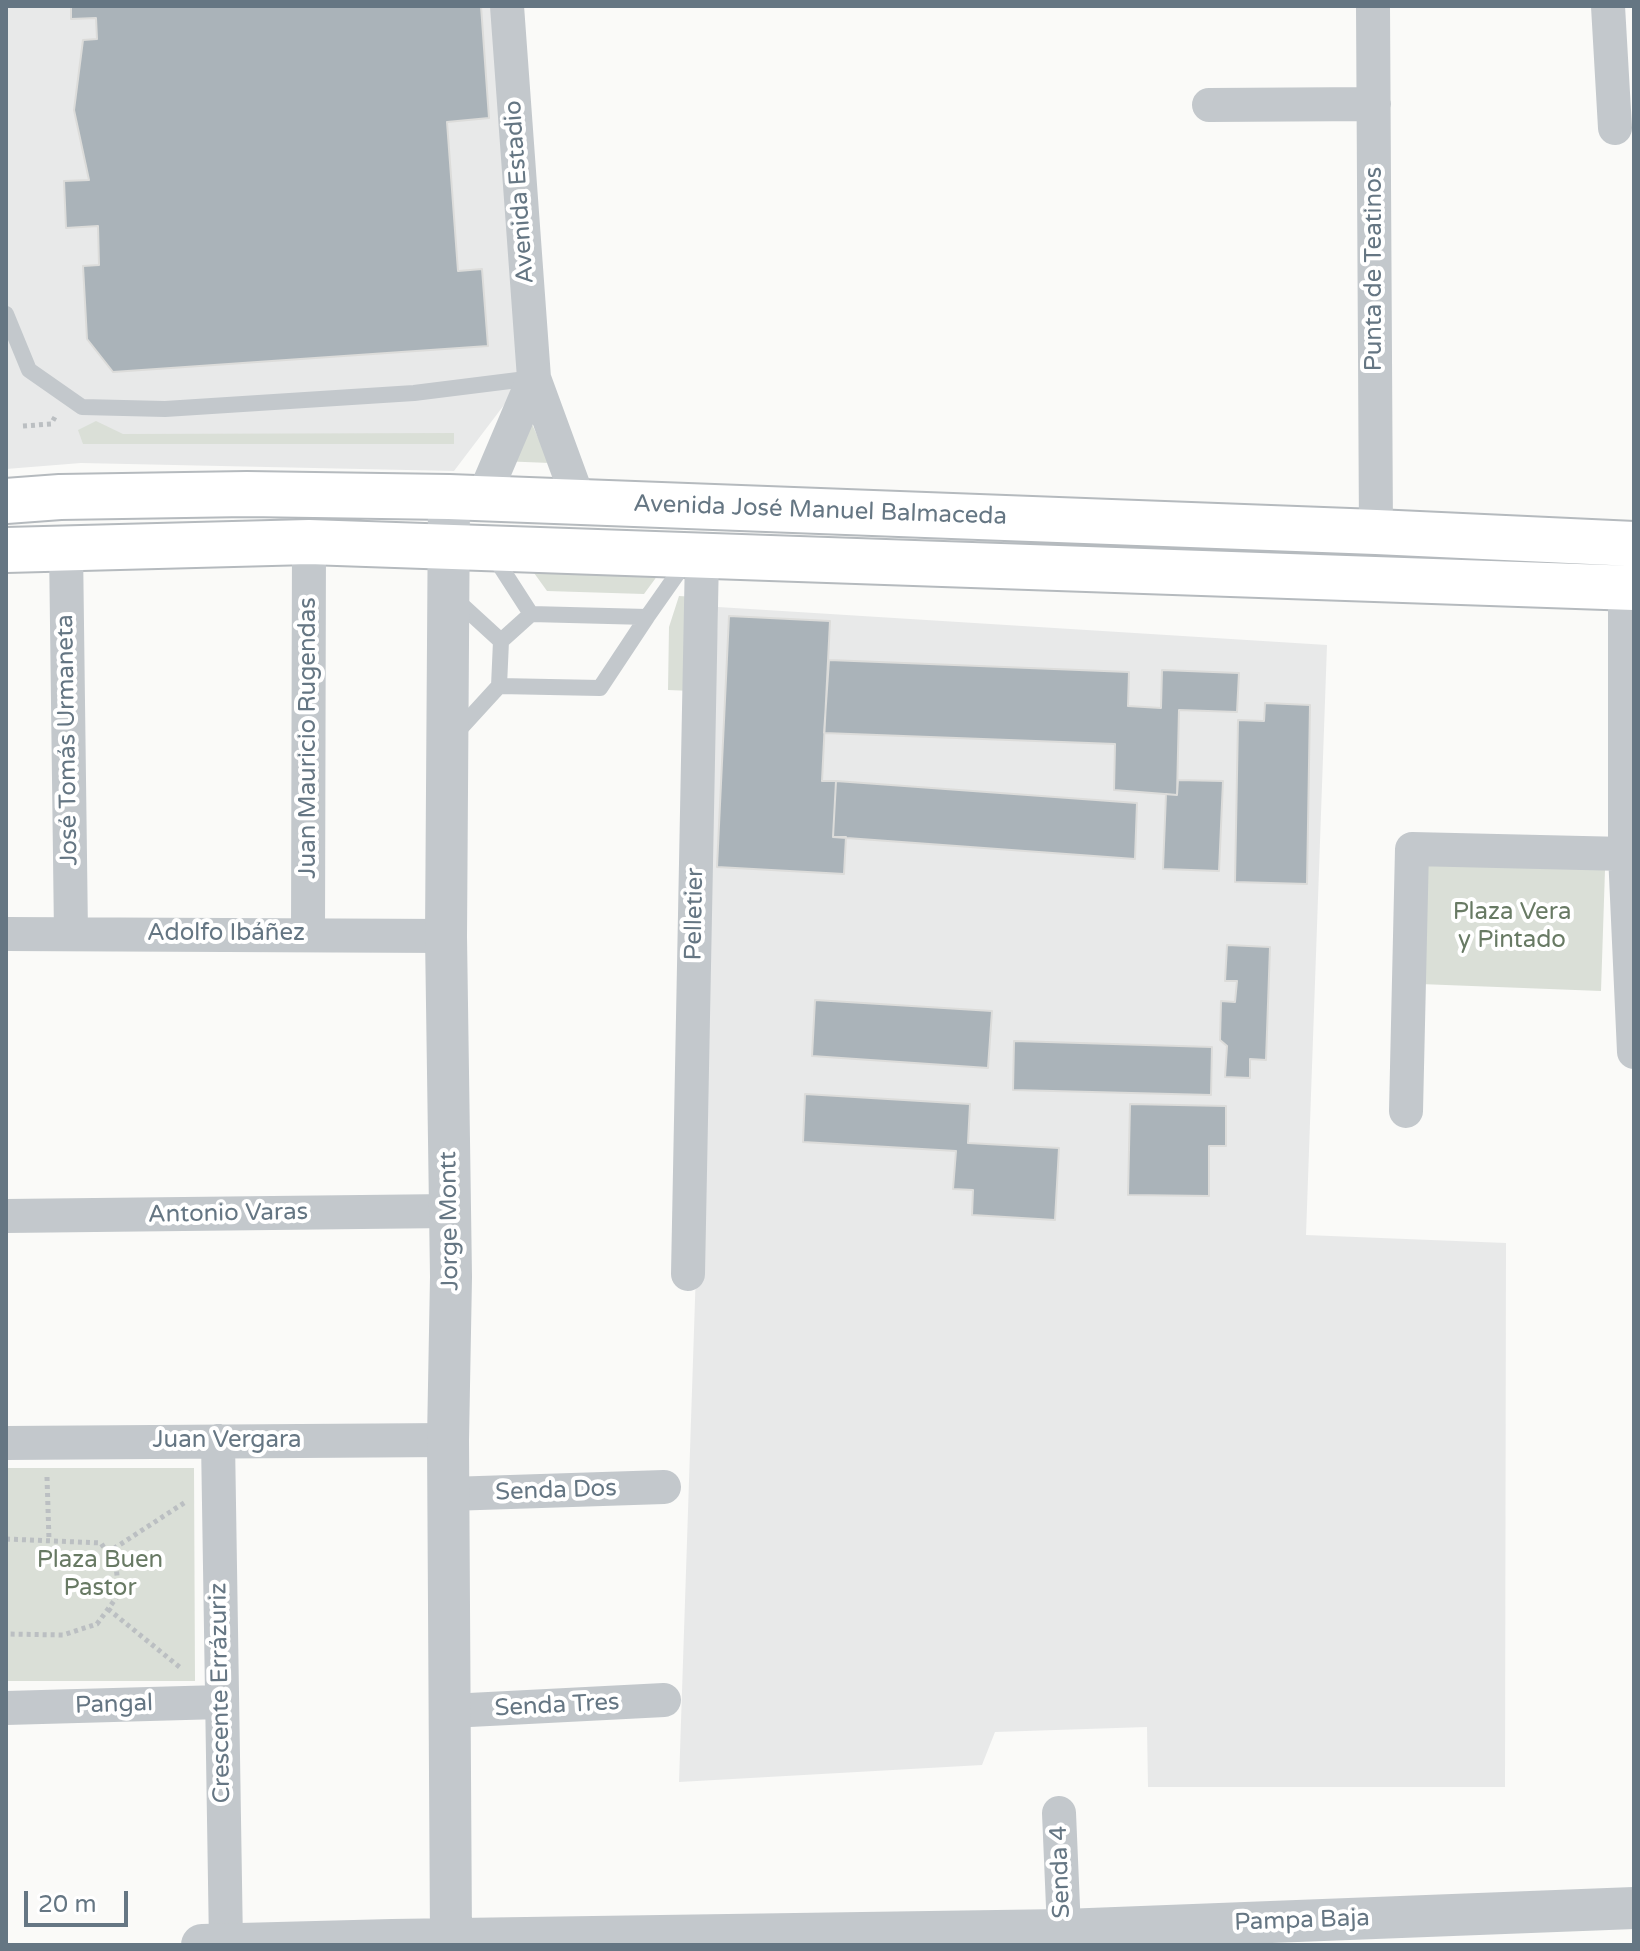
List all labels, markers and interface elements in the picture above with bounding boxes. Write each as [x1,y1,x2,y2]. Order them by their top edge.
street label: Avenida Estadio [499,99,541,285]
street label: Punta de Teatinos [1361,167,1389,371]
street label: Avenida José Manuel Balmaceda [633,490,1007,532]
street label: Juan Mauricio Rugendas [295,597,323,879]
street label: José Tomás Urmaneta [51,614,85,866]
street label: Pelletier [680,867,710,961]
park label: Plaza Vera y Pintado [1453,899,1571,955]
street label: Adolfo Ibáñez [147,920,305,948]
street label: Jorge Montt [434,1151,466,1291]
street label: Antonio Varas [148,1198,308,1230]
street label: Juan Vergara [152,1427,302,1455]
street label: Senda Dos [495,1474,617,1508]
park label: Plaza Buen Pastor [37,1547,163,1603]
street label: Crescente Errázuriz [205,1582,237,1804]
street label: Senda Tres [494,1688,620,1724]
street label: Pangal [74,1689,154,1721]
street label: Senda 4 [1045,1825,1077,1919]
scale bar [28,1875,132,1925]
text: 20 m [38,1890,96,1919]
street label: Pampa Baja [1234,1904,1370,1938]

